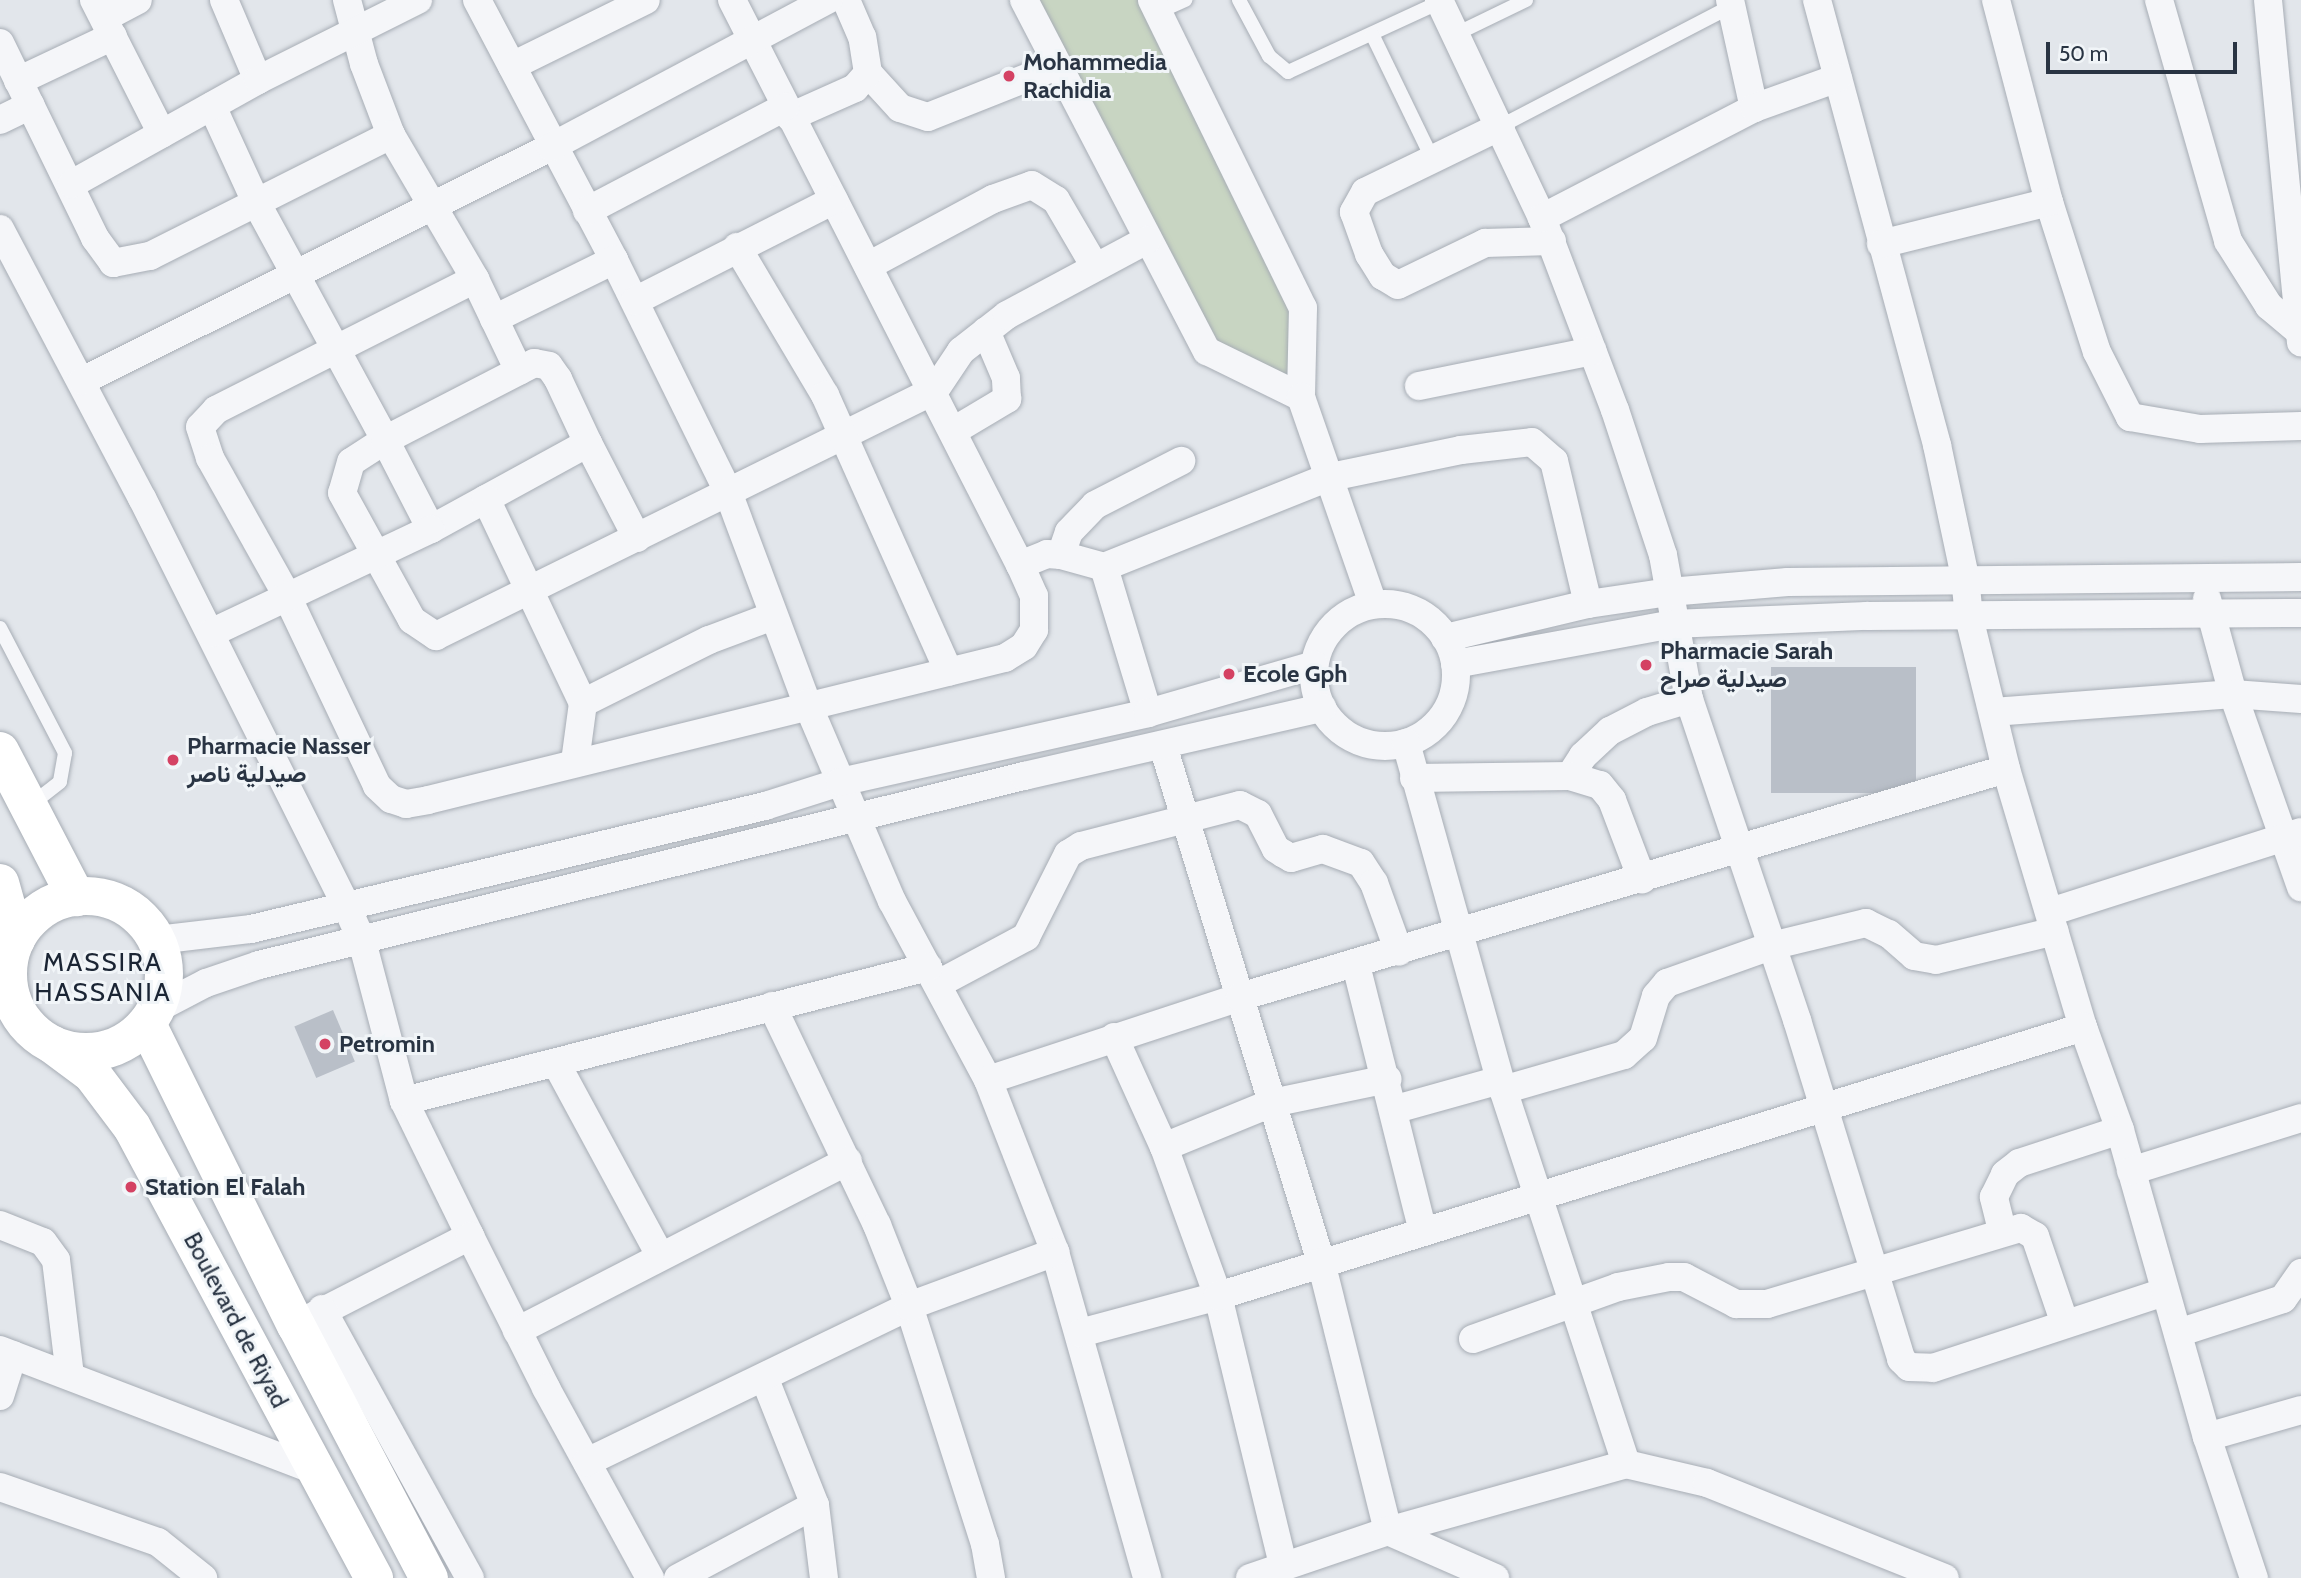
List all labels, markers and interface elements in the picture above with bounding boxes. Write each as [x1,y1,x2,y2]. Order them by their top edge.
scale bar [2049,28,2240,72]
text: 50 m [2059,41,2108,66]
place label: Mohammedia Rachidia [1023,48,1167,104]
marker: Mohammedia Rachidia [1001,68,1017,84]
place label: Pharmacie Sarah صيدلية صراح [1660,637,1833,693]
marker: Pharmacie Sarah صيدلية صراح [1638,657,1654,673]
place label: Ecole Gph [1243,660,1348,688]
marker: Ecole Gph [1221,666,1237,682]
place label: Pharmacie Nasser صيدلية ناصر [187,732,371,788]
marker: Pharmacie Nasser صيدلية ناصر [165,752,181,768]
district label: MASSIRA HASSANIA [35,947,171,1009]
place label: Petromin [339,1030,435,1058]
marker: Petromin [317,1036,333,1052]
place label: Station El Falah [145,1173,305,1201]
marker: Station El Falah [123,1179,139,1195]
street label: Boulevard de Riyad [178,1227,294,1413]

